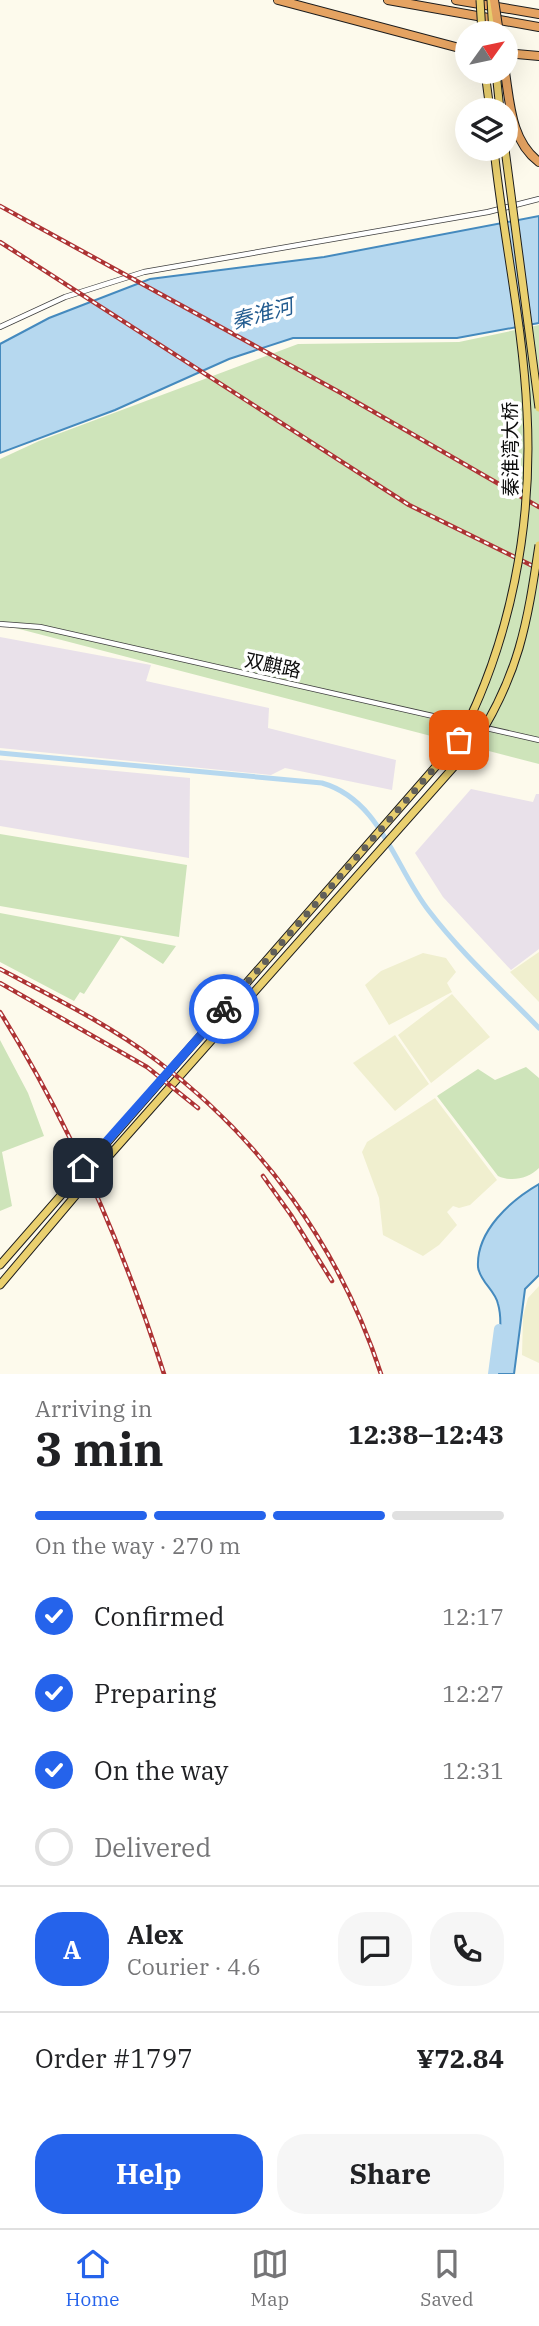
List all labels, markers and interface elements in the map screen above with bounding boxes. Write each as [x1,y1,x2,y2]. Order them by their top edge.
north arrow [455,21,518,84]
map controls [455,21,518,161]
button: layers [455,98,518,161]
water label: 秦淮河 [228,290,300,335]
street label: 秦淮湾大桥 [498,401,522,497]
street label: 双麒路 [243,647,303,683]
pin [429,710,489,770]
icon: bag [440,721,478,759]
courier [189,974,259,1044]
icon: bike [205,990,243,1028]
pin [53,1138,113,1198]
icon: home [64,1149,102,1187]
text: Arriving in [35,1393,152,1423]
text: 12:38–12:43 [348,1417,504,1451]
text: 3 min [35,1419,164,1479]
text: On the way · 270 m [35,1530,241,1560]
icon: check [35,1597,73,1635]
text: Confirmed [94,1599,225,1633]
text: 12:17 [442,1601,504,1631]
icon: check [35,1674,73,1712]
text: Preparing [94,1676,216,1710]
text: 12:27 [442,1678,504,1708]
icon: check [35,1751,73,1789]
text: On the way [94,1753,228,1787]
text: 12:31 [442,1755,504,1785]
text: Delivered [94,1830,211,1864]
button: chat [338,1912,412,1986]
button: phone [430,1912,504,1986]
text: Alex [127,1917,183,1951]
text: A [63,1932,81,1966]
text: Courier · 4.6 [127,1951,261,1981]
text: Order #1797 [35,2041,193,2075]
text: ¥72.84 [417,2041,504,2075]
button: Help [35,2134,263,2214]
button: Share [277,2134,504,2214]
tab: Home [66,2245,120,2311]
tab: Map [251,2245,289,2311]
tab: Saved [420,2245,473,2311]

